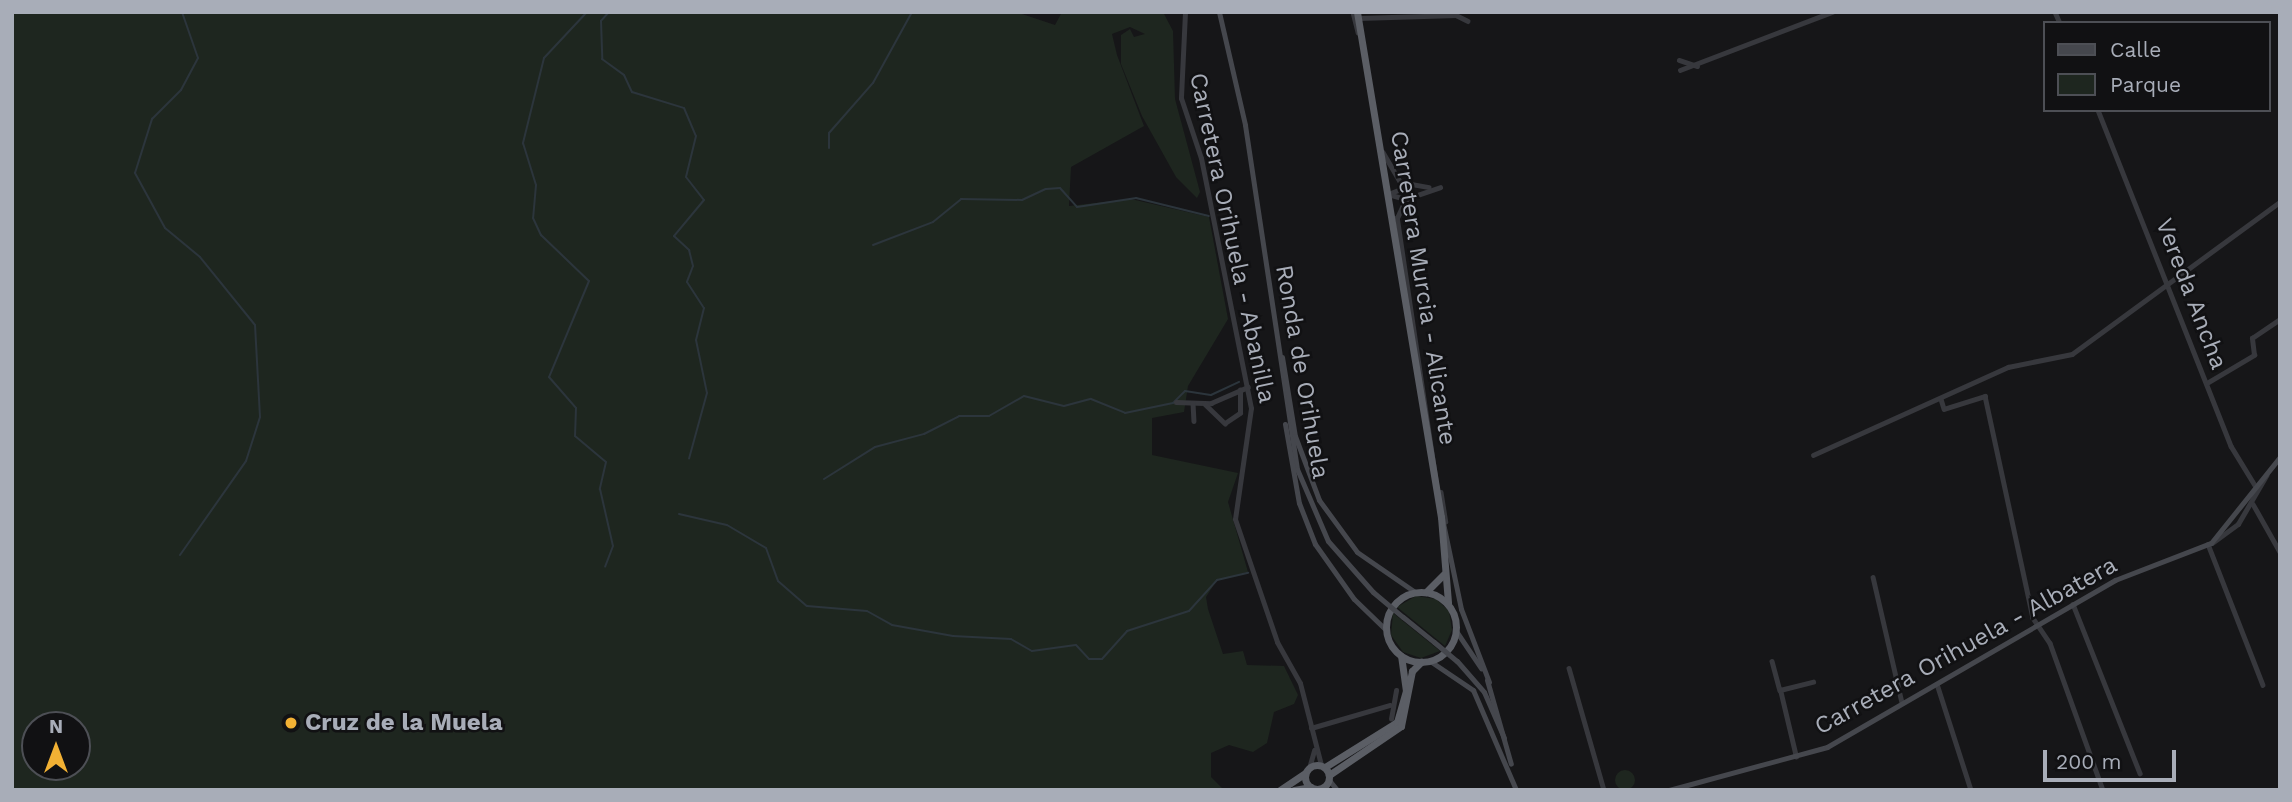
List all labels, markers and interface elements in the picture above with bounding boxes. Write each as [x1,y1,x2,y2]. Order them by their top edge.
legend [2044,21,2271,112]
text: Calle [2110,37,2161,62]
street label: Carretera Orihuela - Abanilla [1183,69,1281,407]
text: Parque [2110,72,2181,97]
street label: Carretera Murcia - Alicante [1384,128,1462,448]
street label: Vereda Ancha [2149,214,2233,374]
street label: Ronda de Orihuela [1269,263,1335,481]
street label: Carretera Orihuela - Albatera [1809,550,2123,742]
place label: Cruz de la Muela [305,709,503,737]
north arrow [21,711,91,781]
text: N [49,715,63,738]
marker: Cruz de la Muela [283,715,299,731]
scale bar [2047,736,2180,780]
text: 200 m [2056,749,2122,774]

